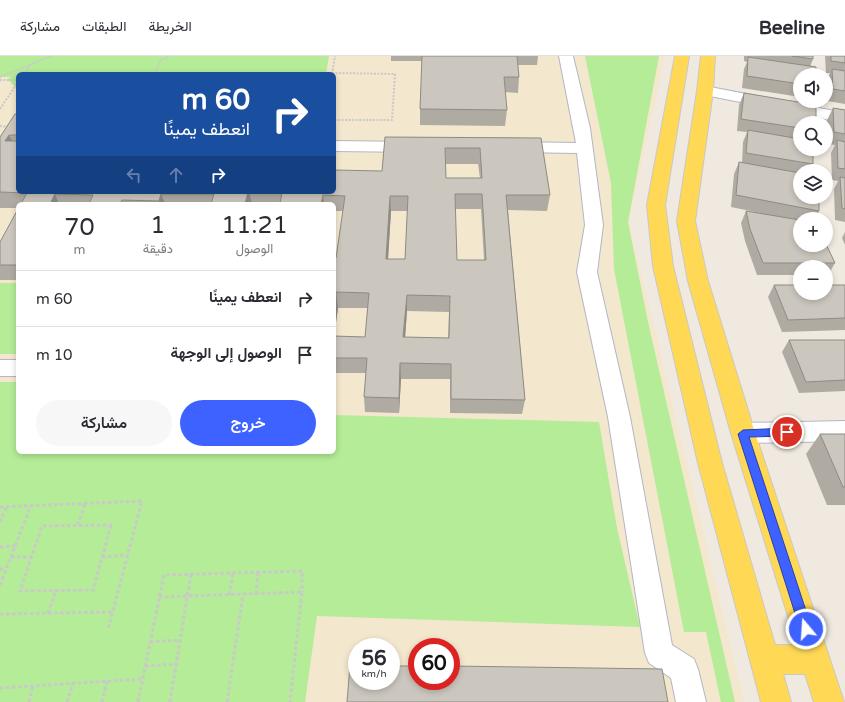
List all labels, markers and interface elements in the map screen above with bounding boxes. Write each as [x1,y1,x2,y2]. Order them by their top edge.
text: Beeline [759,17,825,39]
text: مشاركة [20,18,60,35]
text: الطبقات [82,18,126,35]
text: الخريطة [148,18,192,35]
map controls [793,68,833,300]
button: sound [793,68,833,108]
text: 60 m [182,83,250,117]
icon: right [264,88,316,140]
button: search [793,116,833,156]
text: انعطف يمينًا [164,118,250,140]
icon: left [123,164,145,186]
icon: ahead [165,164,187,186]
icon: right [207,164,229,186]
button: layers [793,164,833,204]
text: 1 [150,211,165,240]
text: 11:21 [221,211,288,240]
button: + [793,212,833,252]
text: 70 [64,213,94,242]
text: دقيقة [143,241,173,257]
text: الوصول [236,241,273,257]
text: m [73,242,85,258]
button: − [793,260,833,300]
text: انعطف يمينًا [209,288,282,306]
icon: right [294,288,316,310]
text: 60 m [36,290,73,308]
text: الوصول إلى الوجهة [171,344,282,362]
icon: arrive [294,344,316,366]
text: 10 m [36,346,73,364]
button: مشاركة [36,400,172,446]
button: خروج [180,400,316,446]
pin [770,415,804,449]
icon: arrive [776,421,798,443]
position arrow [785,608,827,650]
speed limit sign: 60 [408,638,460,690]
text: 56 [361,647,387,671]
text: km/h [361,668,387,680]

